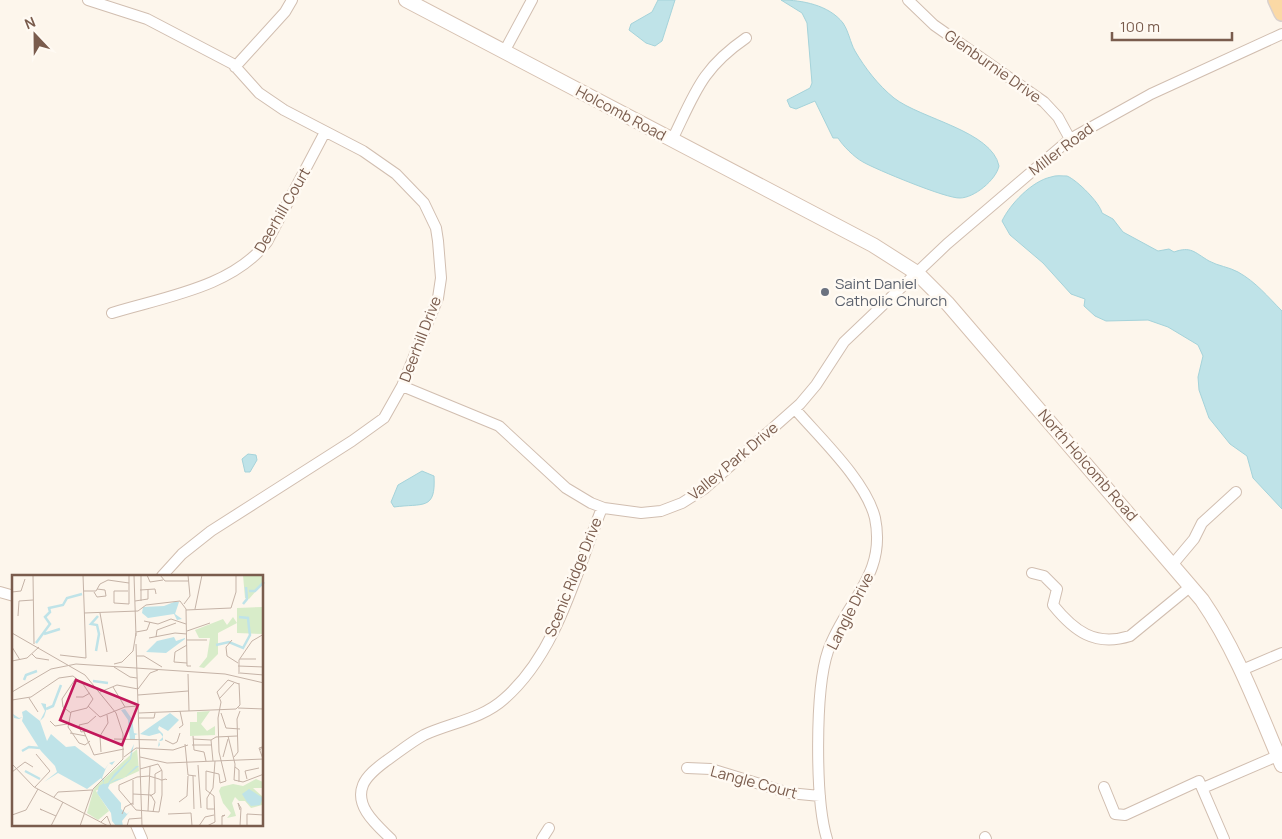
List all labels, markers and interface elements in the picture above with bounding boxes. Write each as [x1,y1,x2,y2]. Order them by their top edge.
north arrow [10,10,60,60]
scale bar [1112,10,1232,42]
text: N [22,12,38,33]
text: 100 m [1120,16,1160,37]
street label: Glenburnie Drive [940,25,1046,107]
street label: Holcomb Road [572,80,670,146]
street label: Miller Road [1024,118,1098,180]
street label: Deerhill Court [249,163,315,257]
place label: Saint Daniel Catholic Church [835,273,947,311]
marker: Saint Daniel Catholic Church [819,286,831,298]
street label: Deerhill Drive [394,293,446,385]
street label: North Holcomb Road [1033,404,1143,526]
street label: Valley Park Drive [684,417,783,505]
street label: Scenic Ridge Drive [539,514,607,640]
street label: Langle Drive [822,569,879,653]
inset map [12,575,264,826]
street label: Langle Court [708,760,800,804]

